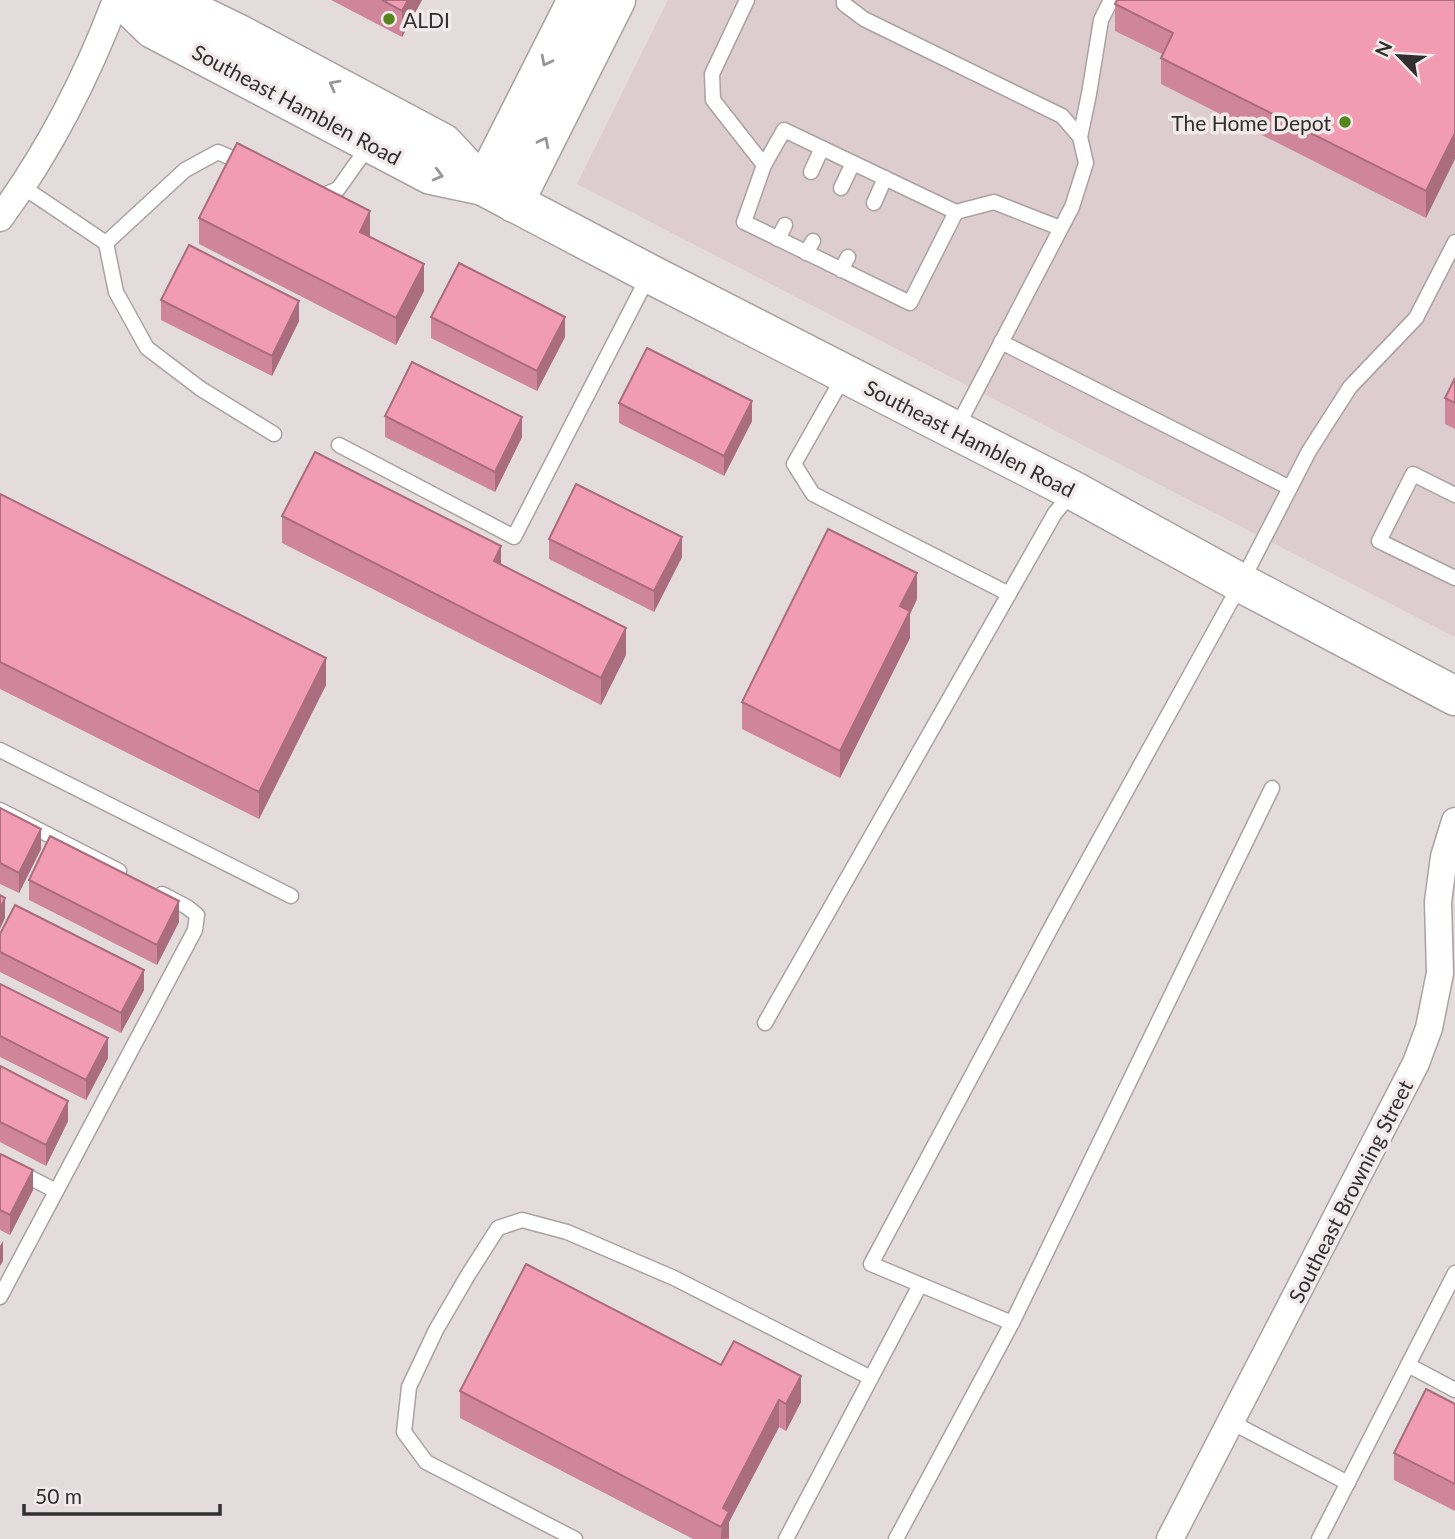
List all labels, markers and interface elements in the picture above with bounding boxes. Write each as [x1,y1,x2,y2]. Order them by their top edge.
place label: ALDI [403,7,450,32]
marker: ALDI [381,11,397,27]
north arrow [1364,21,1434,91]
text: N [1370,37,1397,60]
street label: Southeast Hamblen Road [188,38,406,170]
one-way arrow [540,54,554,66]
one-way arrow [329,80,342,93]
place label: The Home Depot [1171,110,1331,135]
marker: The Home Depot [1337,114,1353,130]
one-way arrow [536,137,550,149]
one-way arrow [431,167,443,182]
street label: Southeast Hamblen Road [861,374,1079,502]
street label: Southeast Browning Street [1283,1075,1417,1307]
scale bar [24,1472,220,1516]
text: 50 m [35,1483,82,1508]

